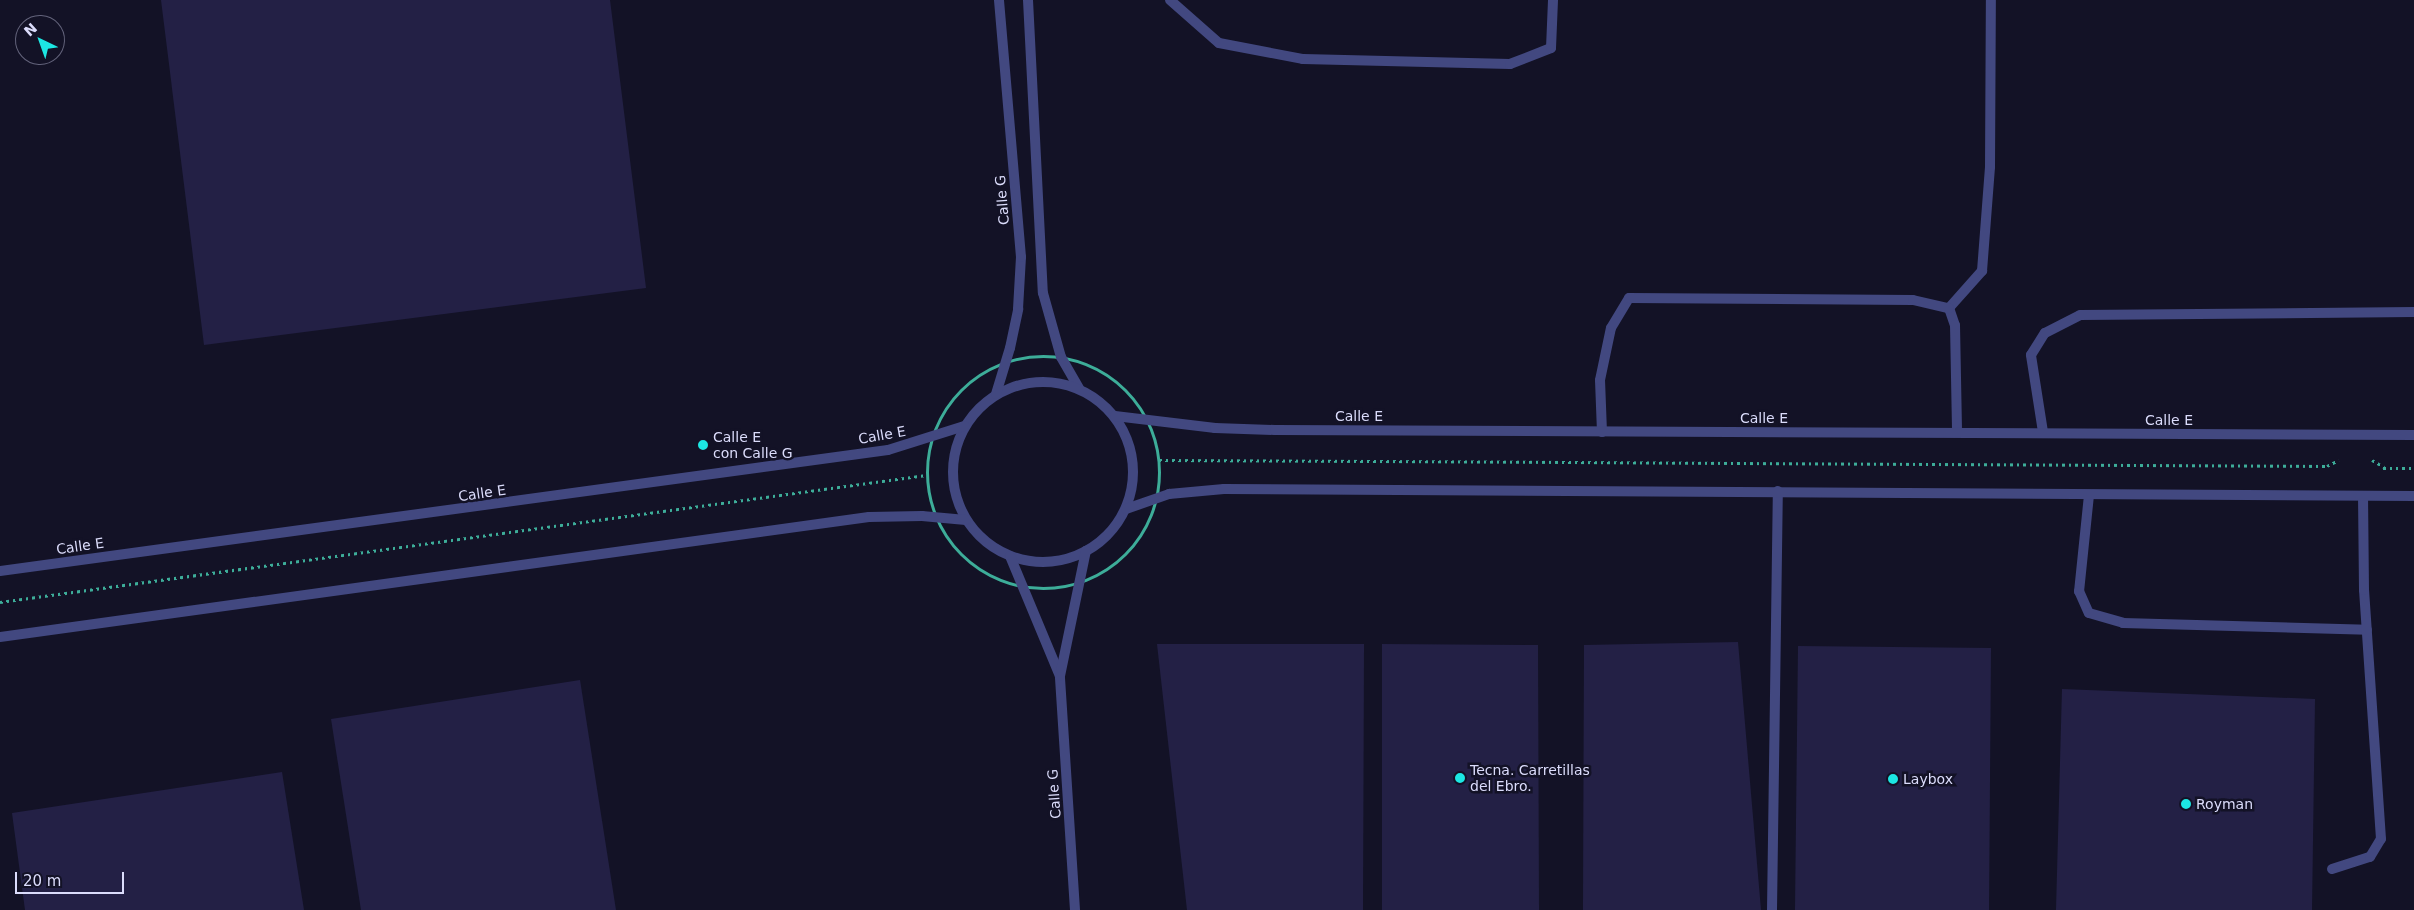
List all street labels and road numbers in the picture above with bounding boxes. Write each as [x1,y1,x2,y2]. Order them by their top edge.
street label: Calle G [991,174,1013,226]
street label: Calle E [1335,408,1383,424]
street label: Calle E [1740,410,1788,426]
street label: Calle E [2145,412,2193,428]
street label: Calle E [857,423,907,447]
street label: Calle E [457,481,507,505]
street label: Calle E [55,534,105,558]
street label: Calle G [1044,768,1064,820]

